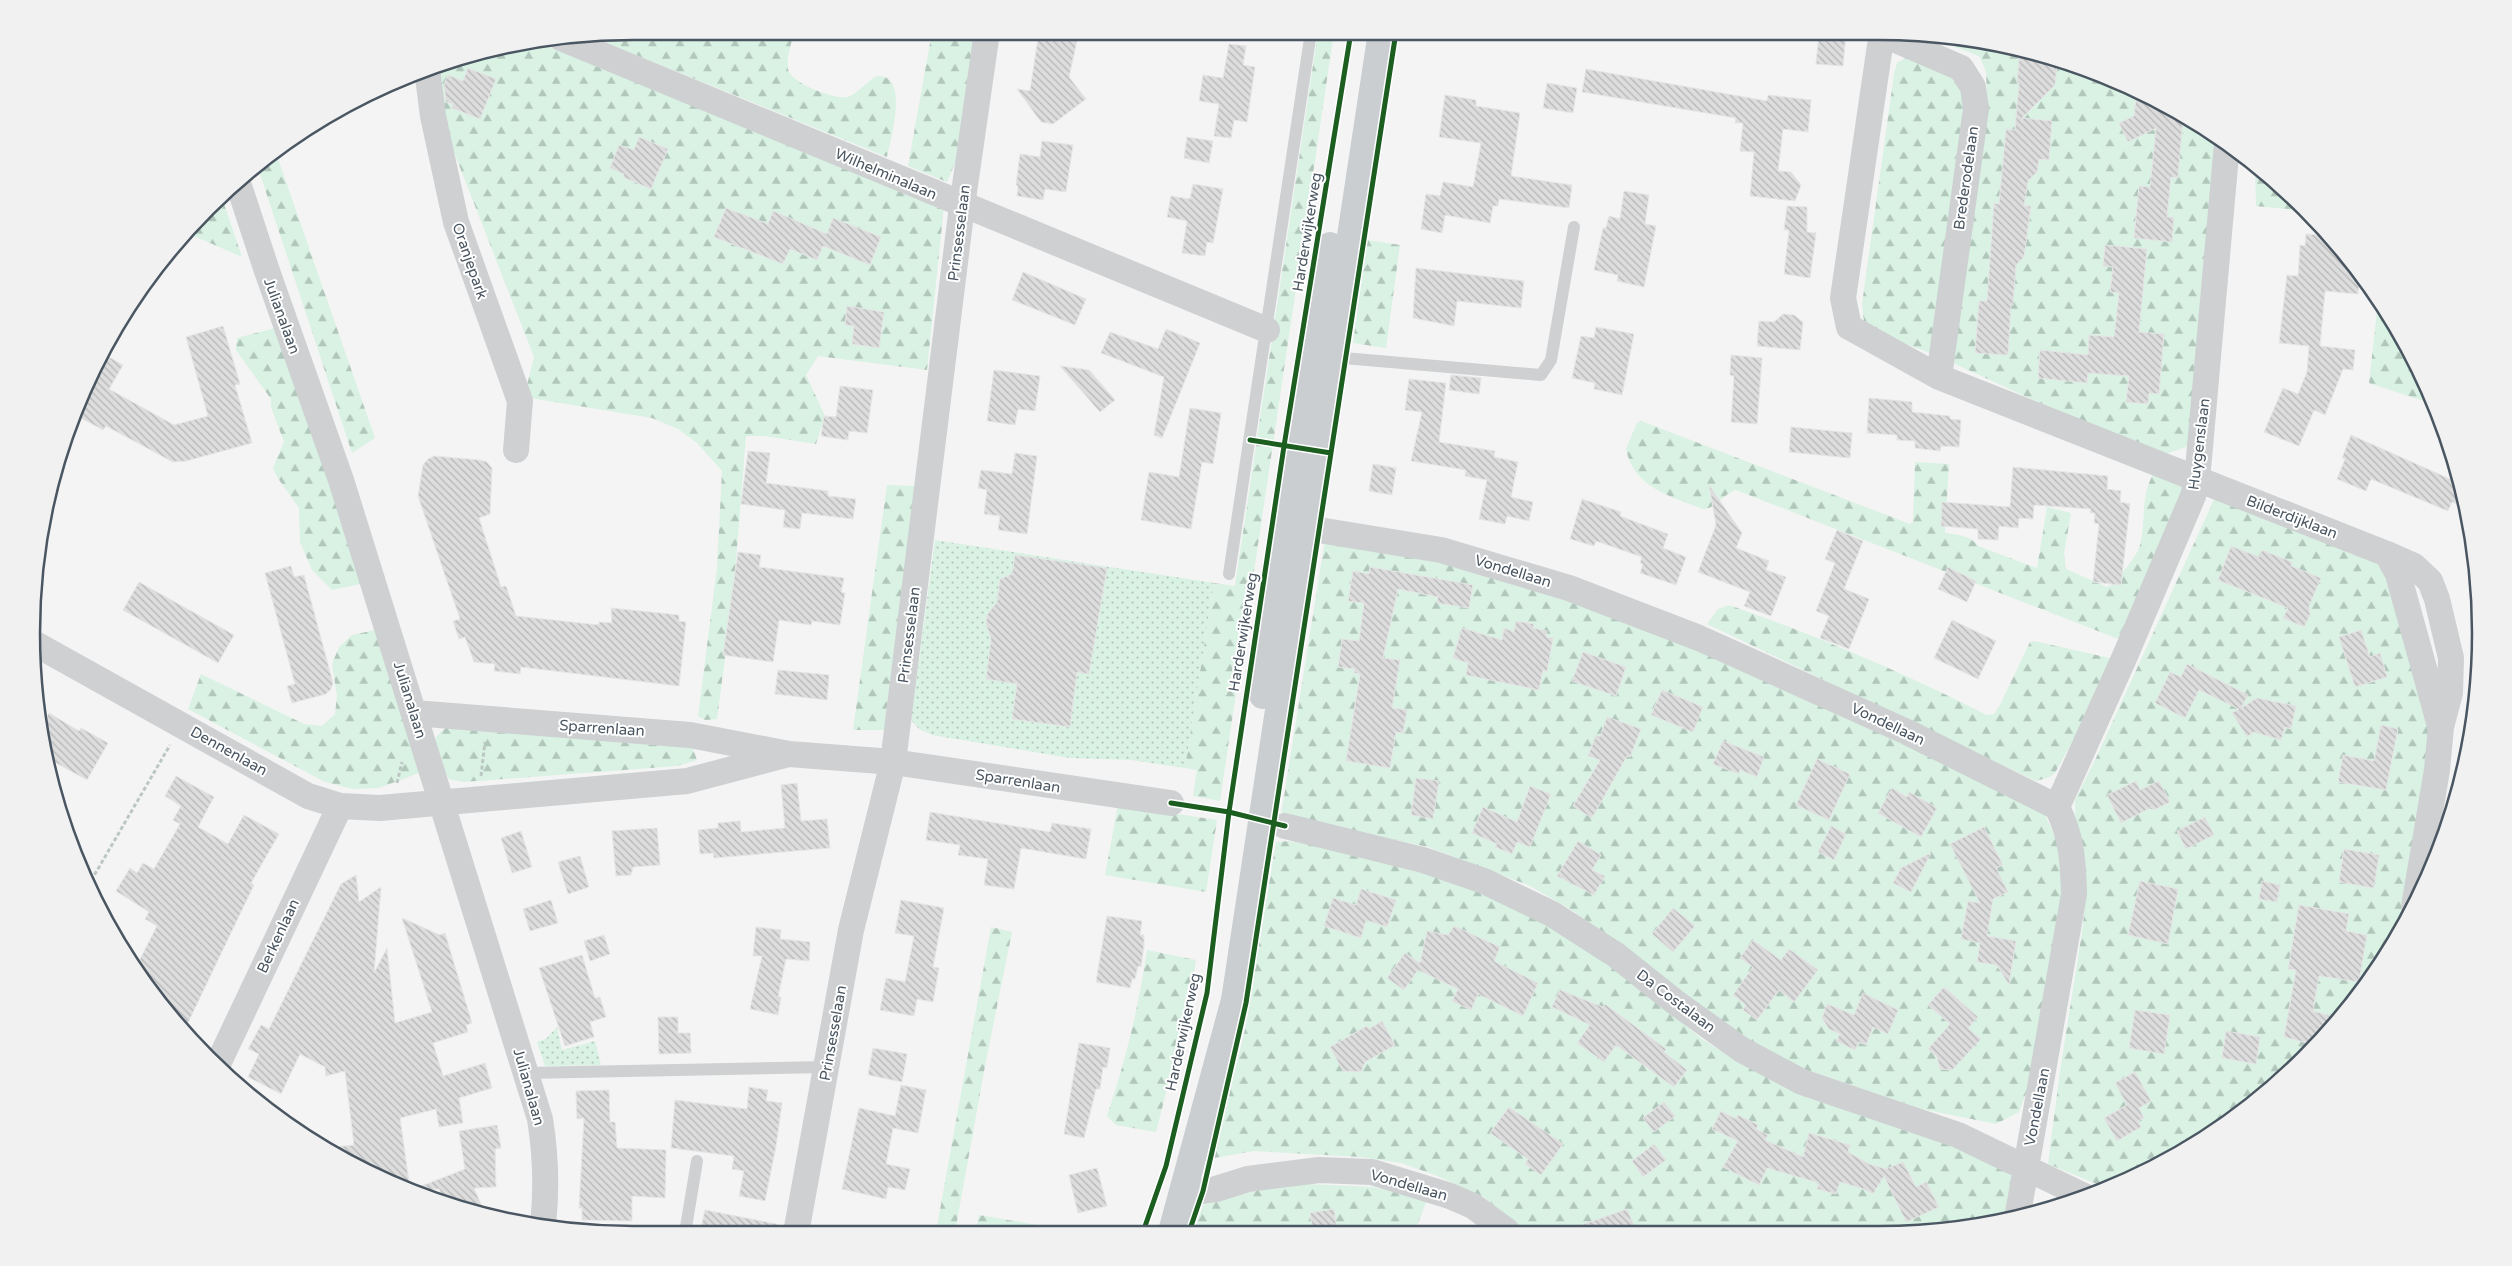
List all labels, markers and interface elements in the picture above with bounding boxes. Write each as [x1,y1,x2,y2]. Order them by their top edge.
street label: Brederodelaan [1950,125,1982,231]
street label: Wilhelminalaan [832,144,940,204]
street label: Harderwijkerweg [1289,171,1325,293]
street label: Prinsesselaan [944,184,974,282]
street label: Oranjepark [449,220,491,302]
street label: Julianalaan [260,276,304,356]
street label: Huygenslaan [2184,397,2214,491]
street label: Bilderdijklaan [2244,491,2340,543]
street label: Vondellaan [1472,551,1554,591]
street label: Harderwijkerweg [1225,571,1261,693]
street label: Prinsesselaan [894,586,924,684]
street label: Julianalaan [390,659,430,741]
street label: Vondellaan [1848,699,1928,749]
street label: Sparrenlaan [559,716,645,740]
street label: Dennenlaan [187,722,271,780]
street label: Sparrenlaan [974,765,1062,797]
street label: Berkenlaan [253,896,303,976]
street label: Da Costalaan [1633,966,1719,1036]
street label: Harderwijkerweg [1162,971,1204,1093]
street label: Prinsesselaan [816,984,850,1082]
street label: Julianalaan [509,1046,549,1128]
street label: Vondellaan [2021,1066,2053,1148]
street label: Vondellaan [1368,1165,1450,1205]

